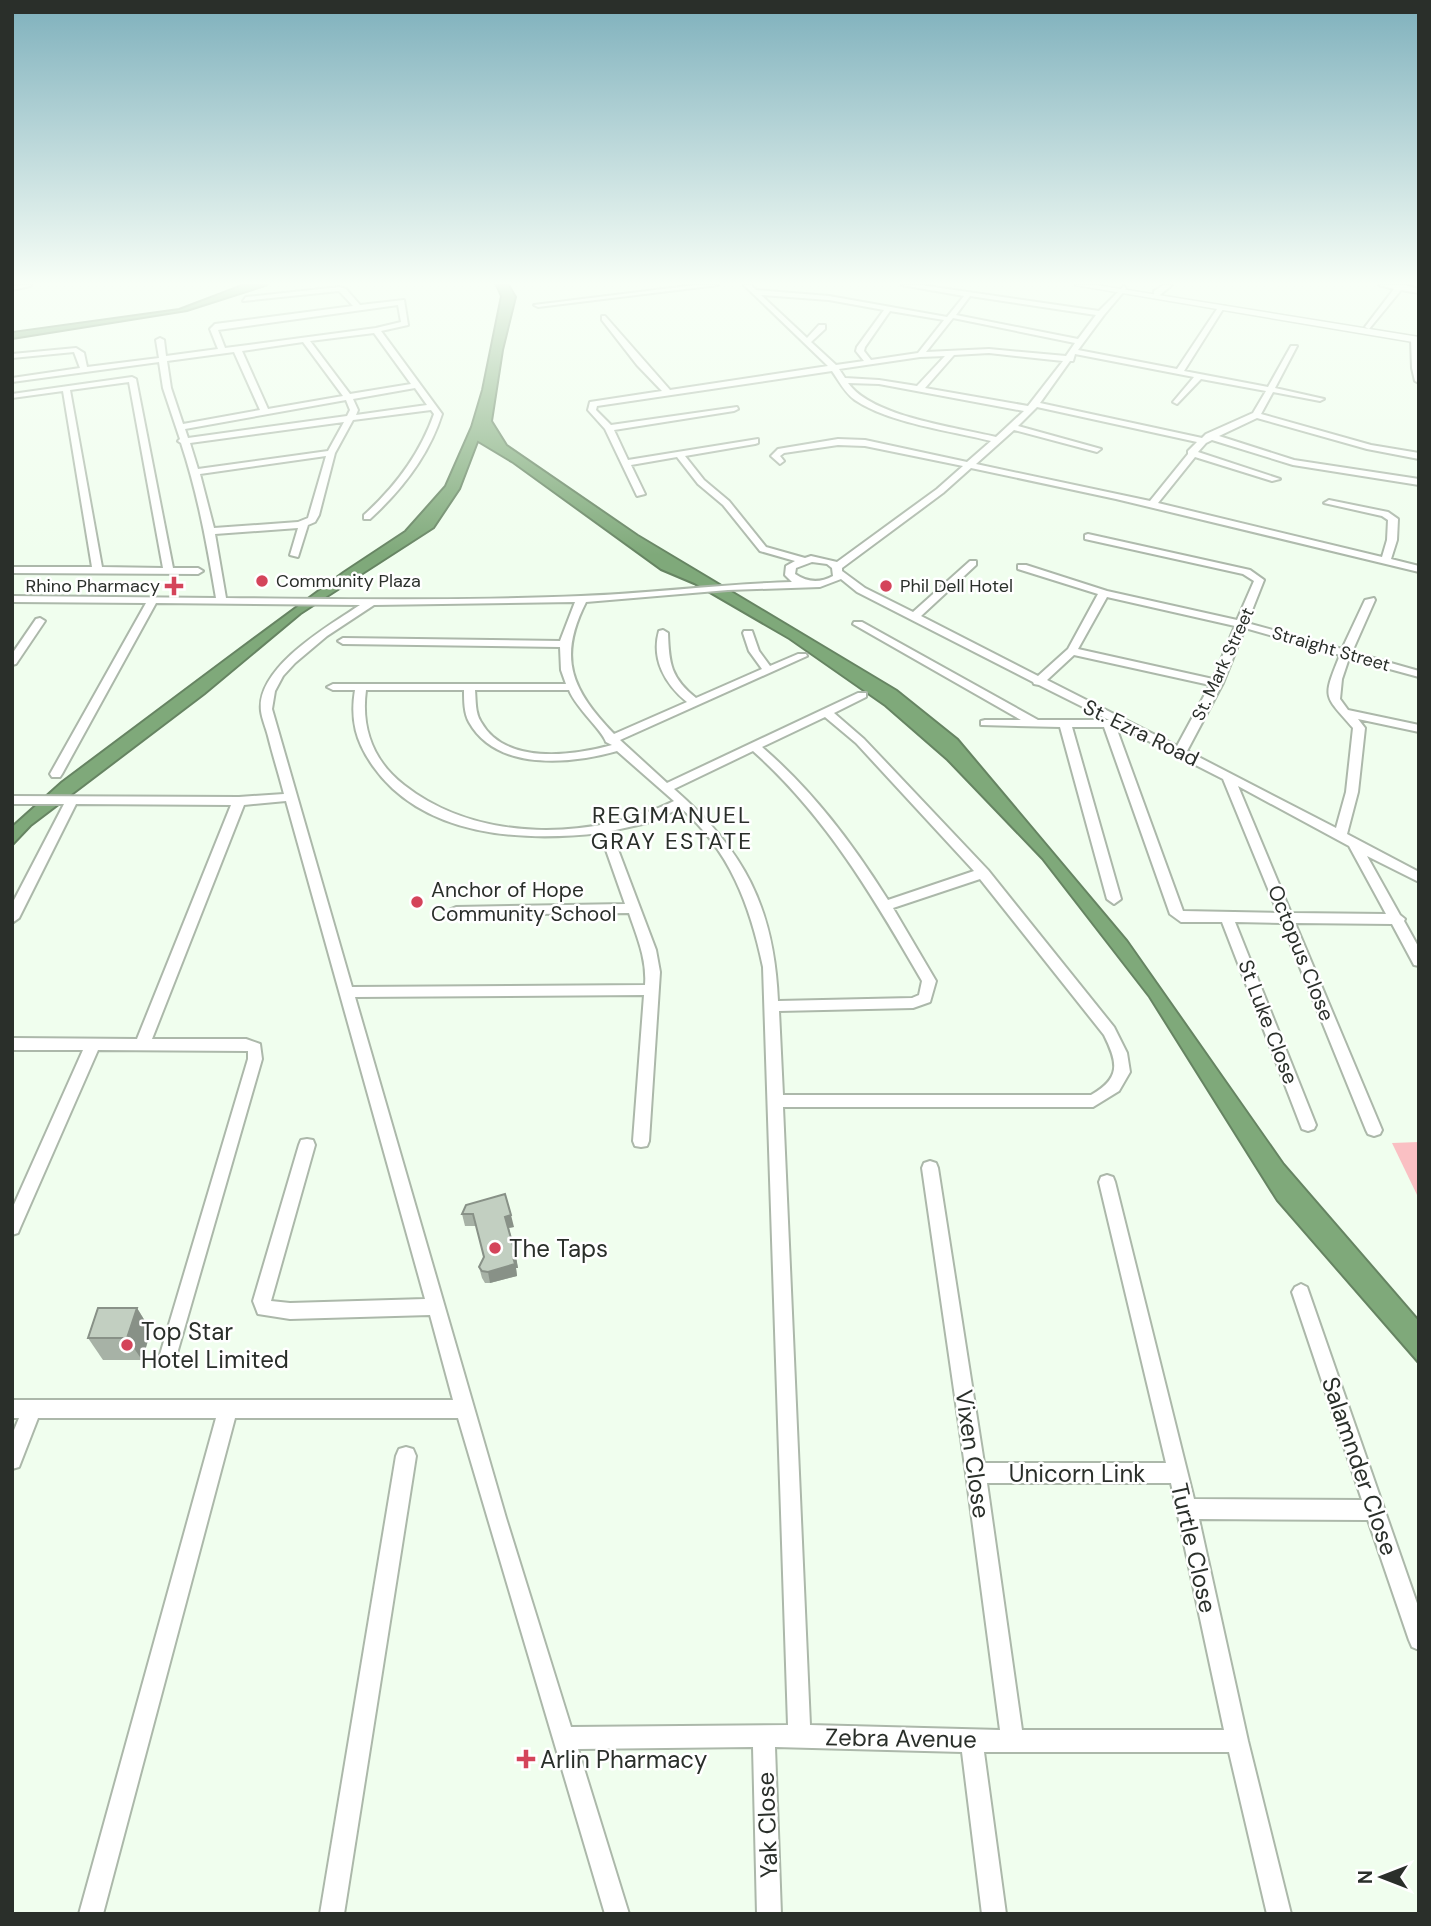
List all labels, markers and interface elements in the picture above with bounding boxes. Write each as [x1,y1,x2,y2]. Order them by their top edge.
place label: Community Plaza [276,569,421,593]
marker: Community Plaza [254,573,270,589]
place label: Rhino Pharmacy [25,574,160,598]
place label: Phil Dell Hotel [900,574,1013,598]
marker: Rhino Pharmacy [166,578,182,594]
marker: Phil Dell Hotel [878,578,894,594]
street label: St. Mark Street [1186,604,1260,724]
street label: Straight Street [1269,621,1393,677]
street label: St. Ezra Road [1079,693,1203,773]
district label: REGIMANUEL GRAY ESTATE [591,800,753,856]
place label: Anchor of Hope Community School [431,876,616,928]
street label: Octopus Close [1261,881,1341,1025]
marker: Anchor of Hope Community School [409,894,425,910]
street label: St Luke Close [1231,956,1305,1088]
place label: The Taps [509,1233,608,1264]
marker: The Taps [487,1240,503,1256]
place label: Top Star Hotel Limited [141,1316,289,1375]
marker: Top Star Hotel Limited [119,1337,135,1353]
street label: Salamnder Close [1315,1373,1405,1559]
street label: Vixen Close [949,1388,997,1520]
street label: Unicorn Link [1009,1458,1145,1489]
street label: Turtle Close [1164,1480,1224,1616]
street label: Zebra Avenue [825,1721,977,1755]
place label: Arlin Pharmacy [540,1744,707,1775]
marker: Arlin Pharmacy [518,1751,534,1767]
street label: Yak Close [750,1771,784,1879]
north arrow [1347,1842,1417,1912]
text: N [1353,1870,1378,1884]

